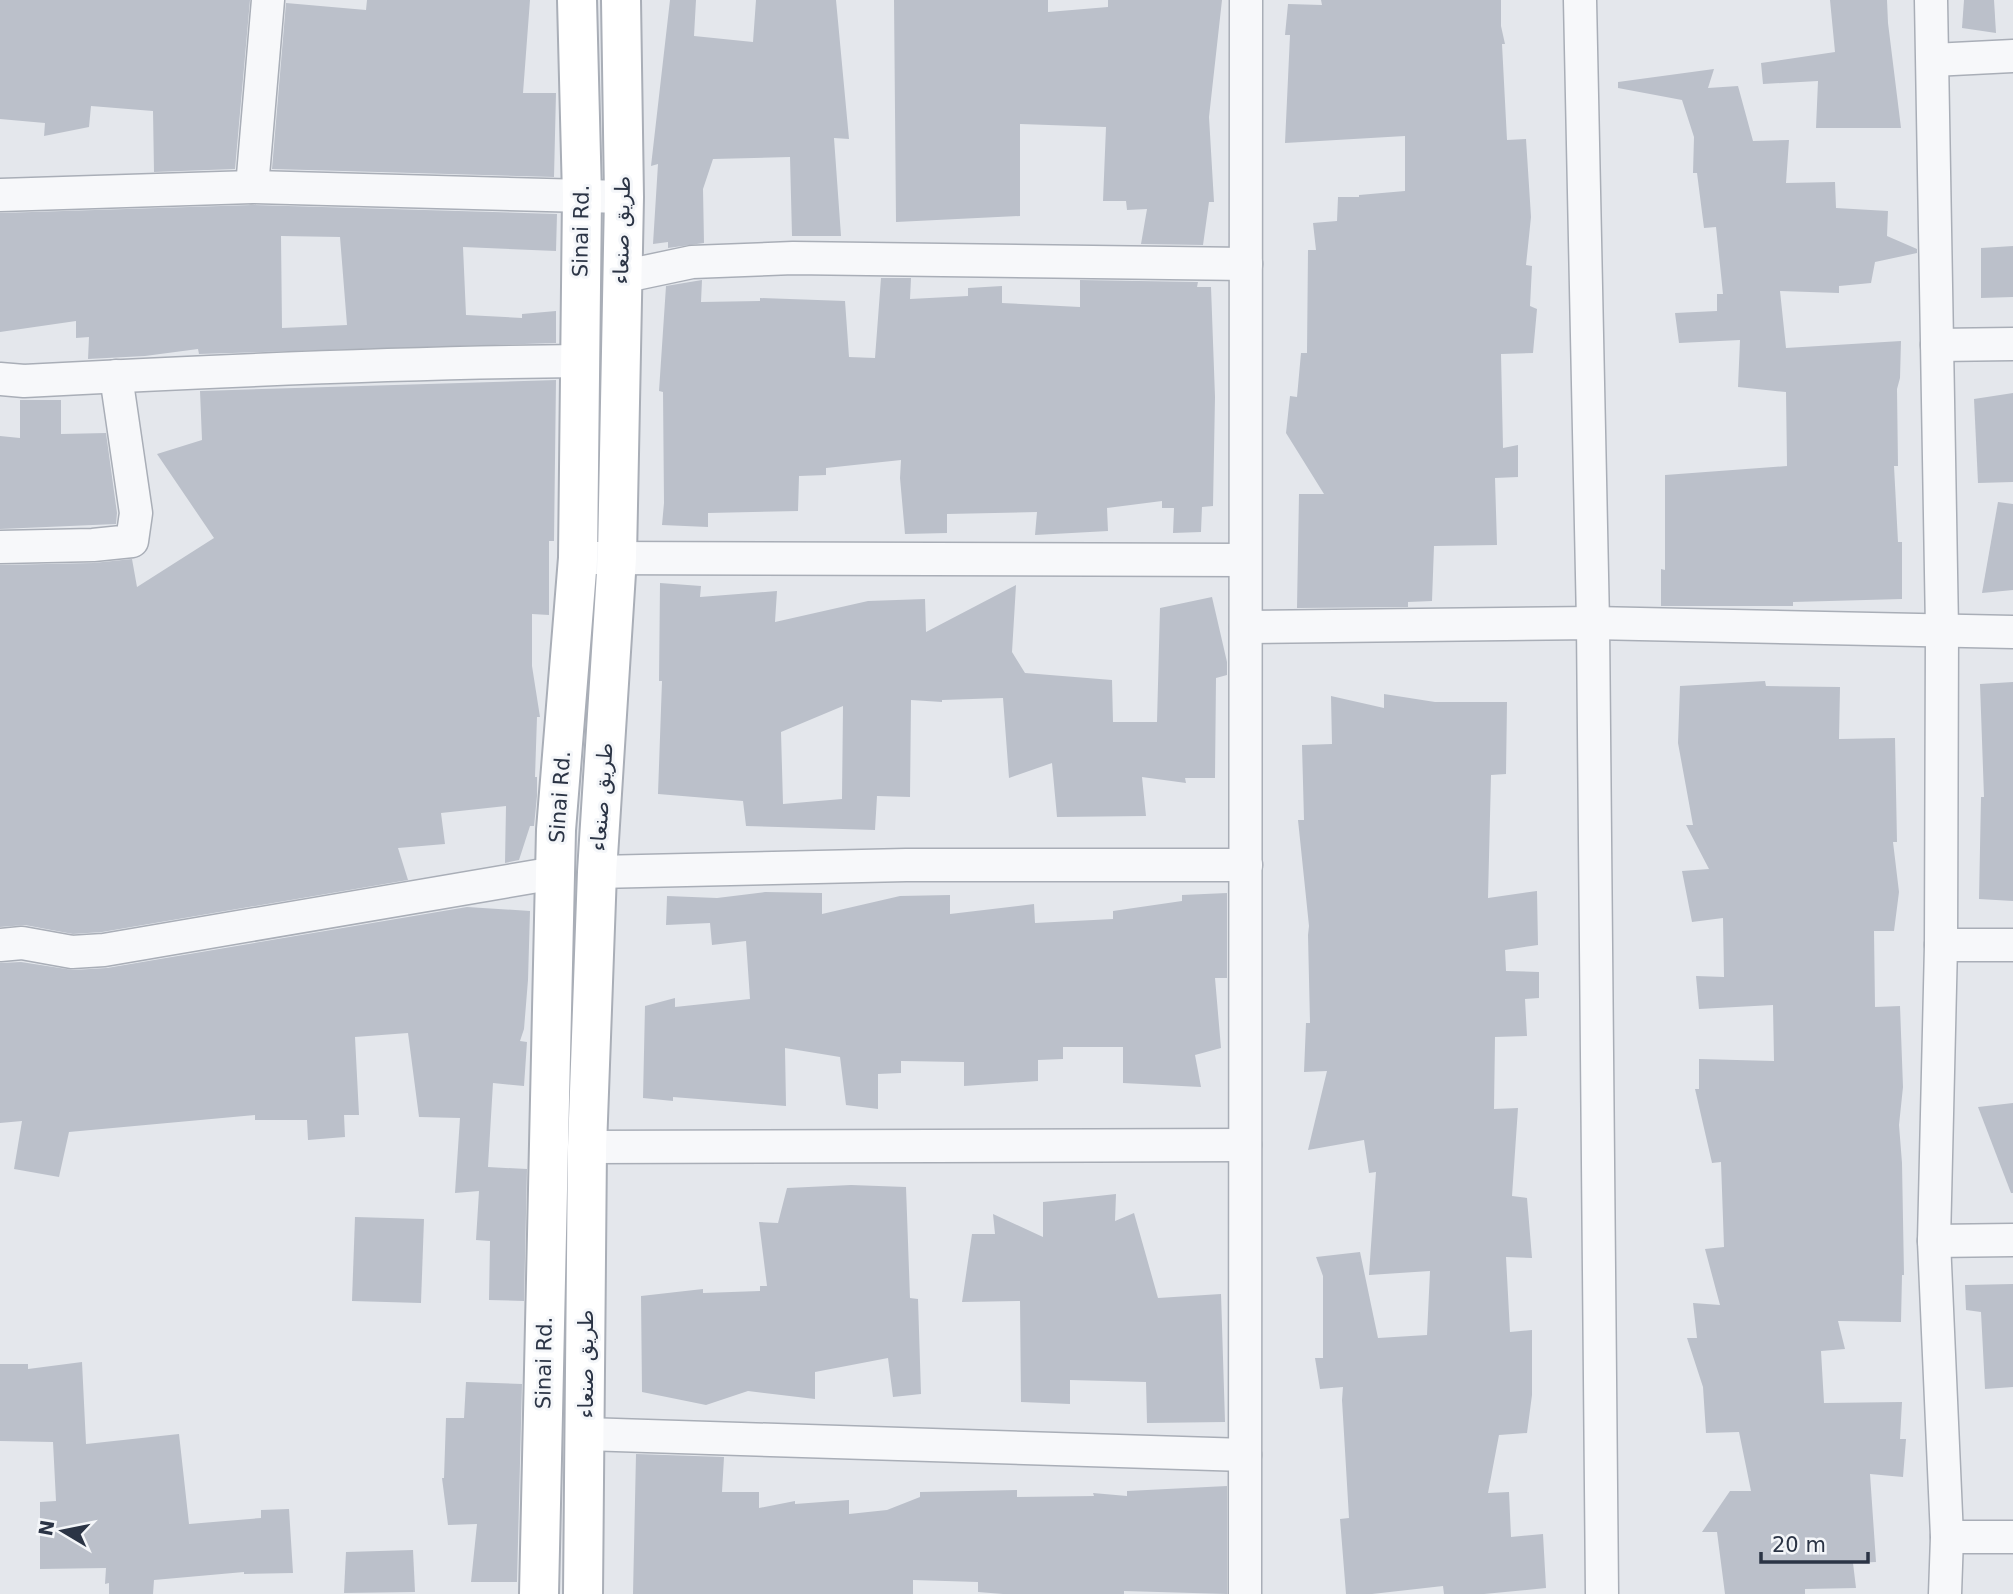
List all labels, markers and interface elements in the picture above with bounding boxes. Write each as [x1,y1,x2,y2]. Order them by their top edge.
street label: طريق صنعاء [609,175,635,285]
street label: Sinai Rd. [568,185,594,277]
street label: طريق صنعاء [586,742,618,852]
street label: Sinai Rd. [545,750,575,844]
street label: طريق صنعاء [574,1310,598,1418]
street label: Sinai Rd. [531,1317,557,1409]
north arrow [28,1496,98,1566]
text: N [34,1518,58,1538]
scale bar [1761,1520,1868,1564]
text: 20 m [1772,1533,1826,1557]

